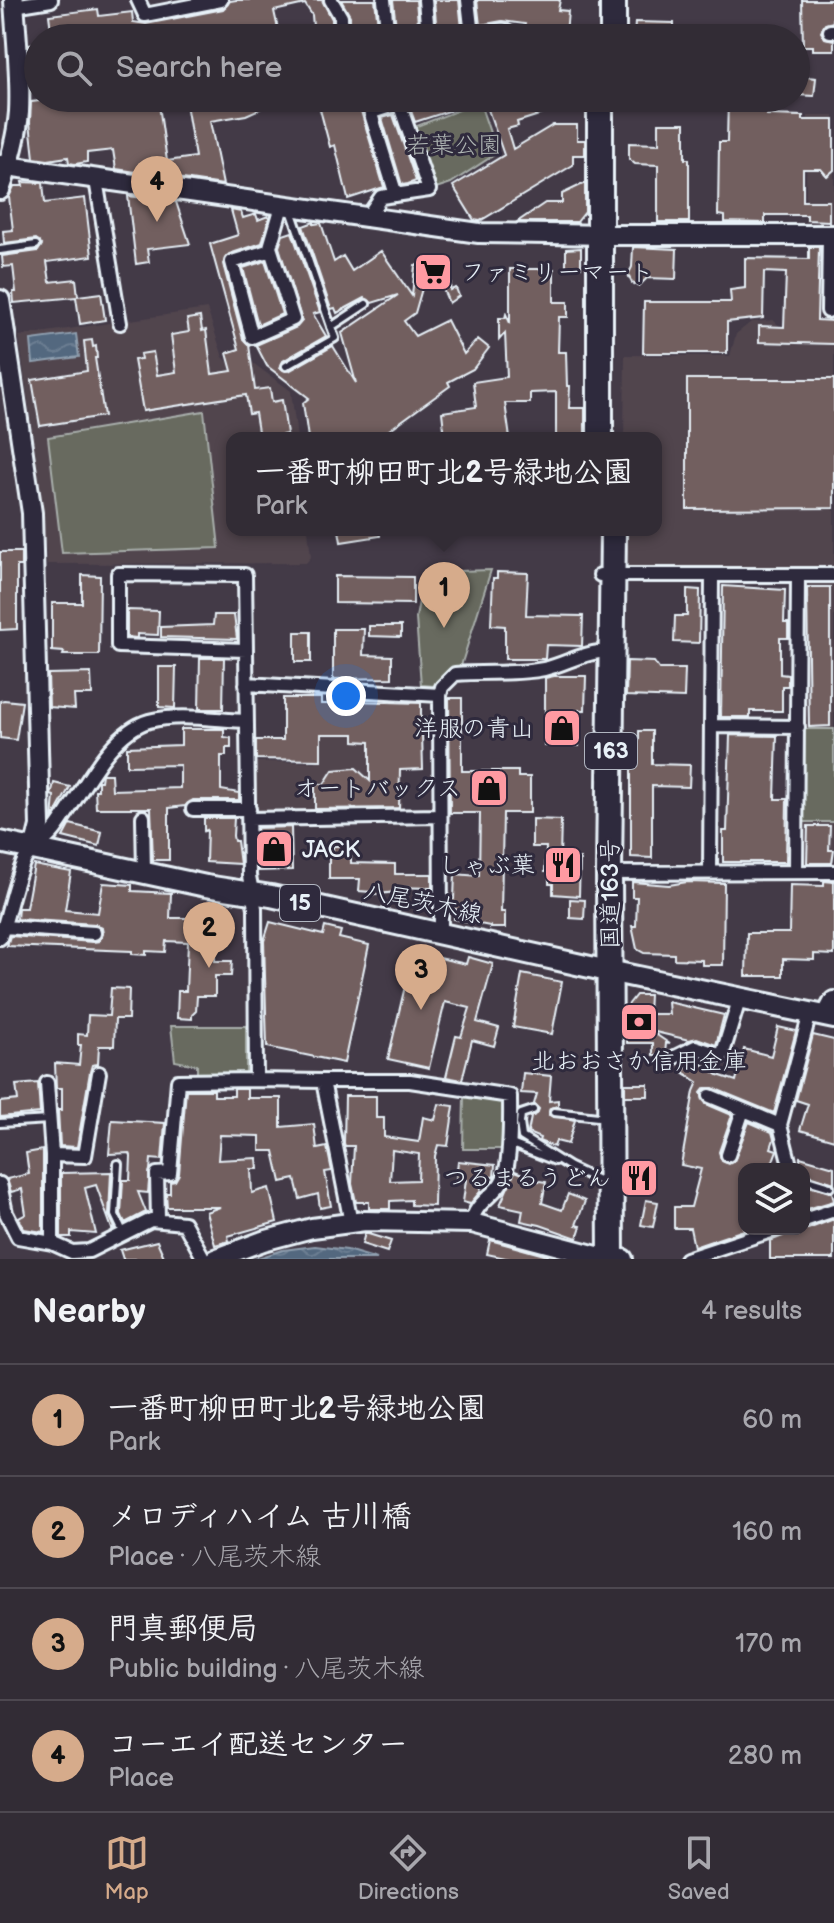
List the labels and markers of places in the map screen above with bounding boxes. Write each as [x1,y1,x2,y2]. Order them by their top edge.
pin: 4 [131,156,183,222]
supermarket icon: ファミリーマート [412,251,454,293]
place label: ファミリーマート [461,258,653,287]
pin: 1 [418,562,470,628]
shop icon: 洋服の青山 [541,707,583,749]
place label: 洋服の青山 [414,714,534,743]
shop icon: オートバックス [468,767,510,809]
place label: オートバックス [293,774,461,803]
shop icon: JACK [253,828,295,870]
place label: JACK [302,835,361,864]
restaurant icon: しゃぶ葉 [542,844,584,886]
place label: しゃぶ葉 [439,851,535,880]
pin: 2 [183,902,235,968]
pin: 3 [395,944,447,1010]
bank icon: 北おおさか信用金庫 [618,1001,660,1043]
place label: 北おおさか信用金庫 [531,1047,747,1076]
restaurant icon: つるまるうどん [618,1157,660,1199]
place label: つるまるうどん [443,1164,611,1193]

